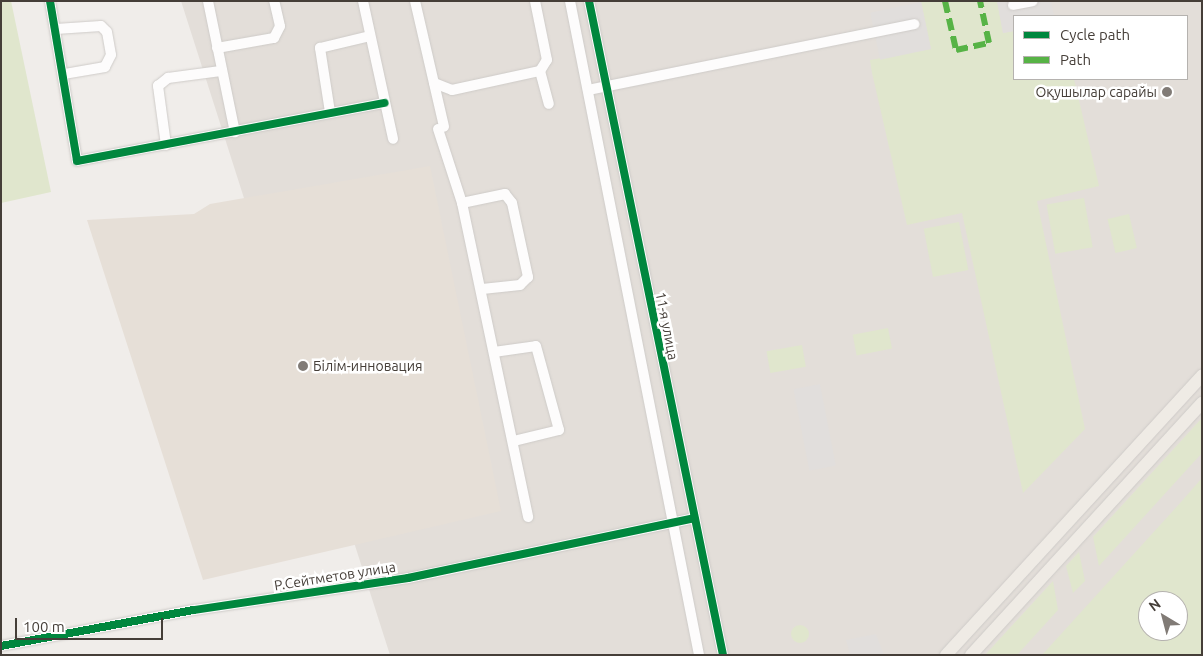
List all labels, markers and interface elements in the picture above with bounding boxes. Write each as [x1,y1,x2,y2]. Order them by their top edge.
legend [1013,15,1188,80]
text: Cycle path [1060,26,1130,43]
text: Path [1060,51,1091,68]
place label: Оқушылар сарайы [1035,84,1157,100]
marker: Оқушылар сарайы [1161,86,1173,98]
street label: 11-я улица [652,291,682,361]
place label: Білім-инновация [313,358,423,374]
marker: Білім-инновация [297,360,309,372]
street label: Р.Сейтметов улица [273,558,397,594]
north arrow [1138,591,1188,641]
text: N [1146,595,1164,614]
scale bar [18,608,165,640]
text: 100 m [23,618,65,635]

